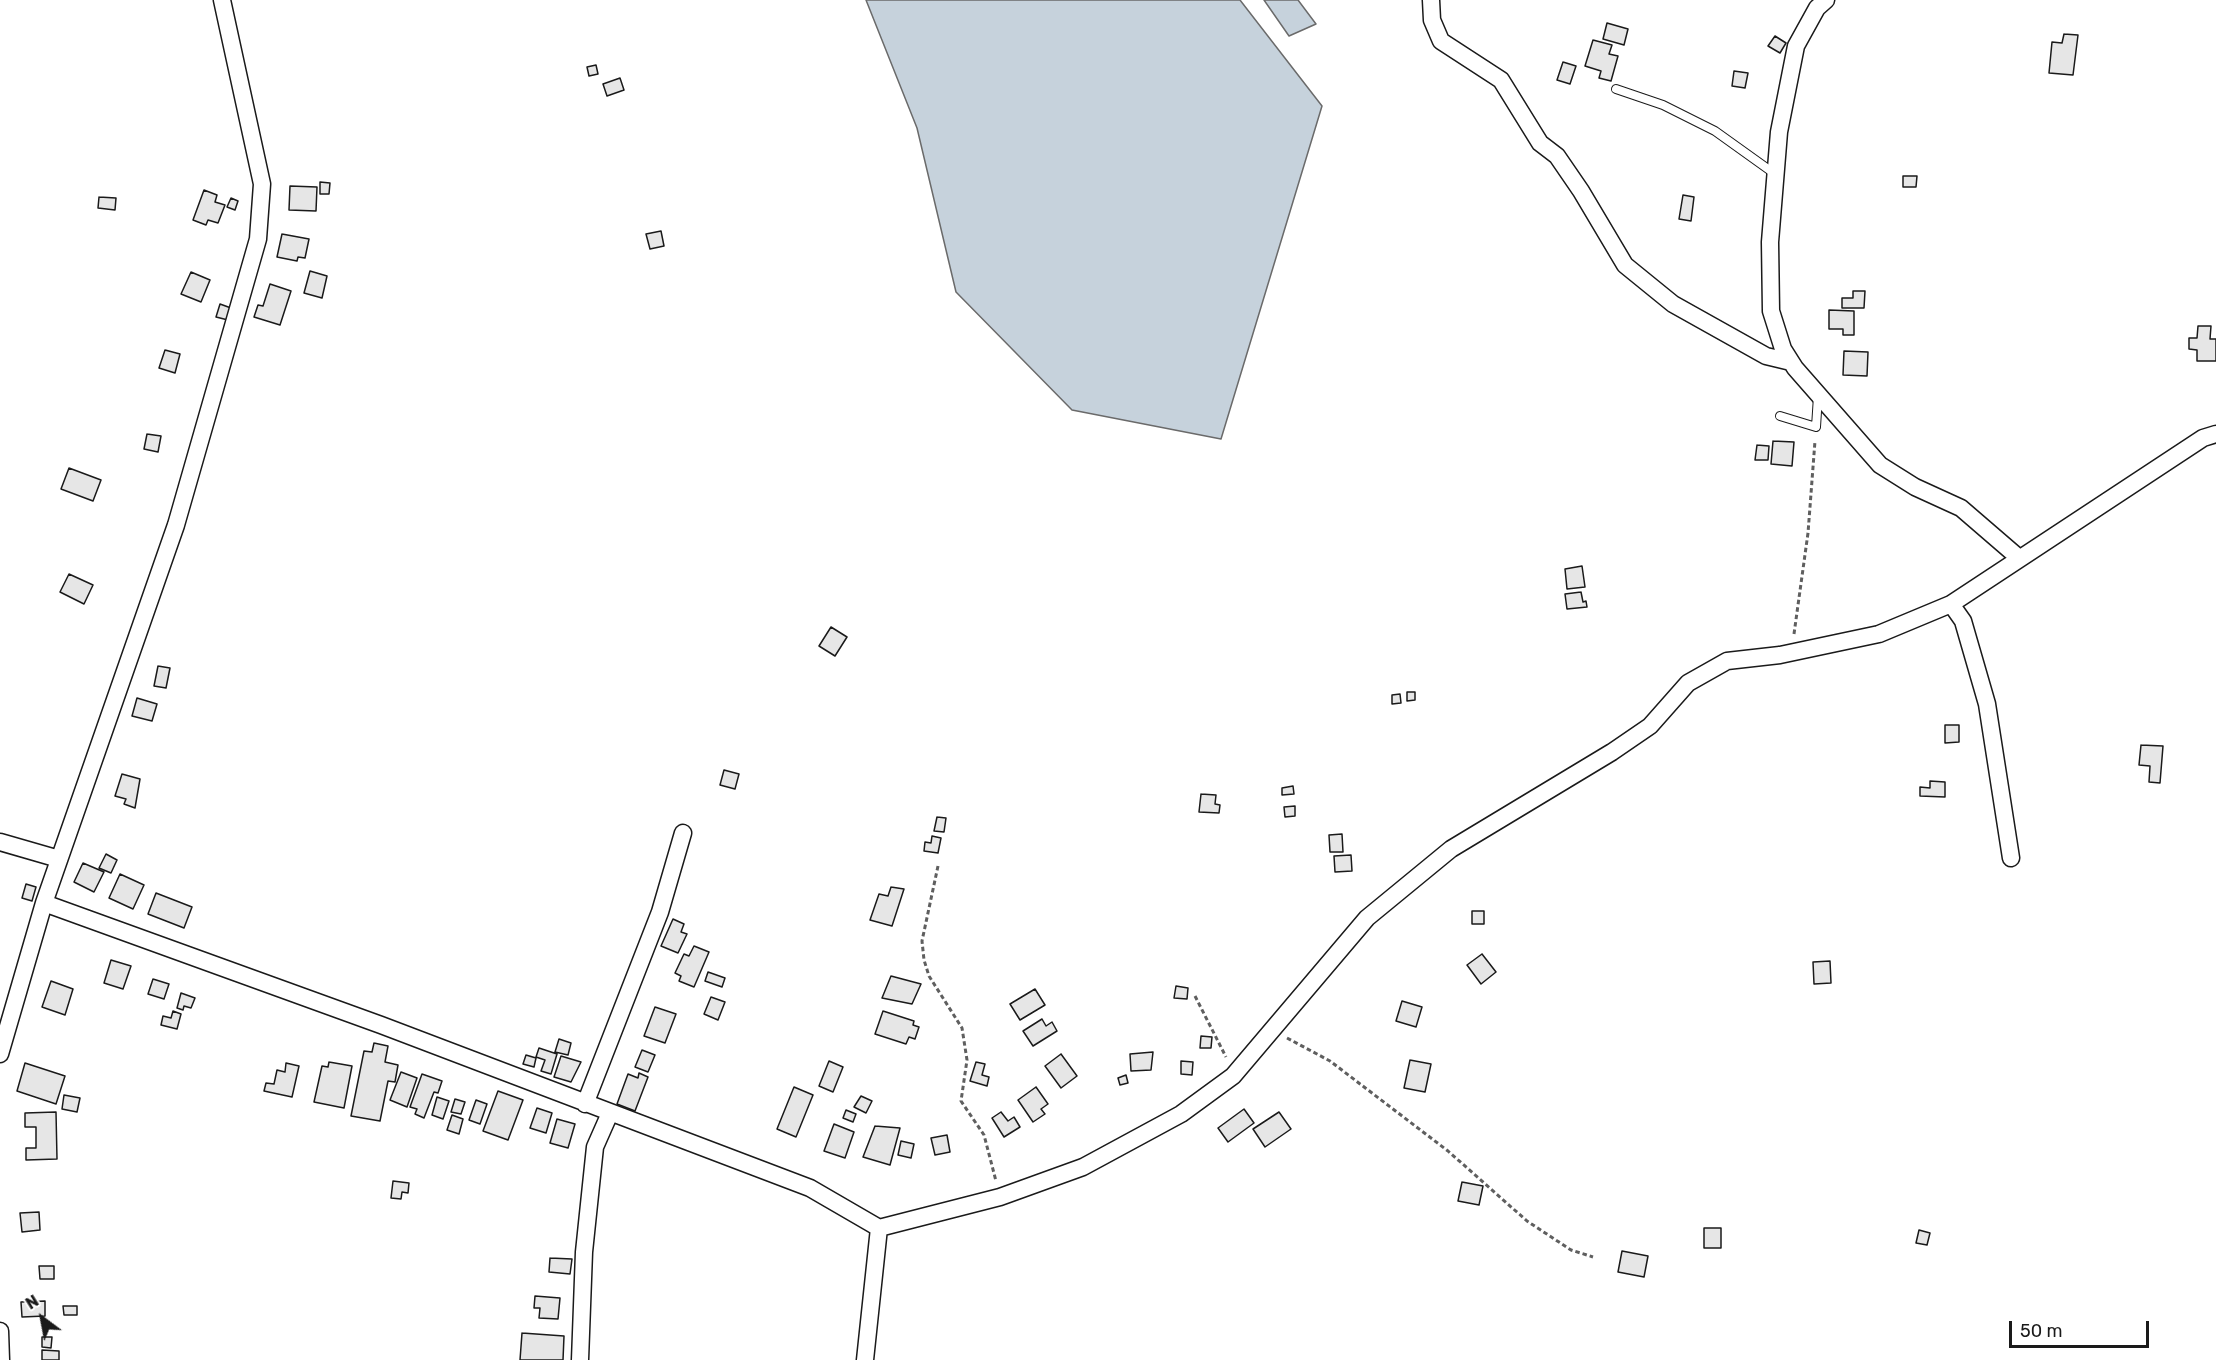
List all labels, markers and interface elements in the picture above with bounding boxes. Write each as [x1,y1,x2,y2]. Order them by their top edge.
north arrow [12,1288,72,1348]
text: N [22,1291,42,1313]
scale bar [2012,1309,2152,1347]
text: 50 m [2020,1320,2063,1342]

